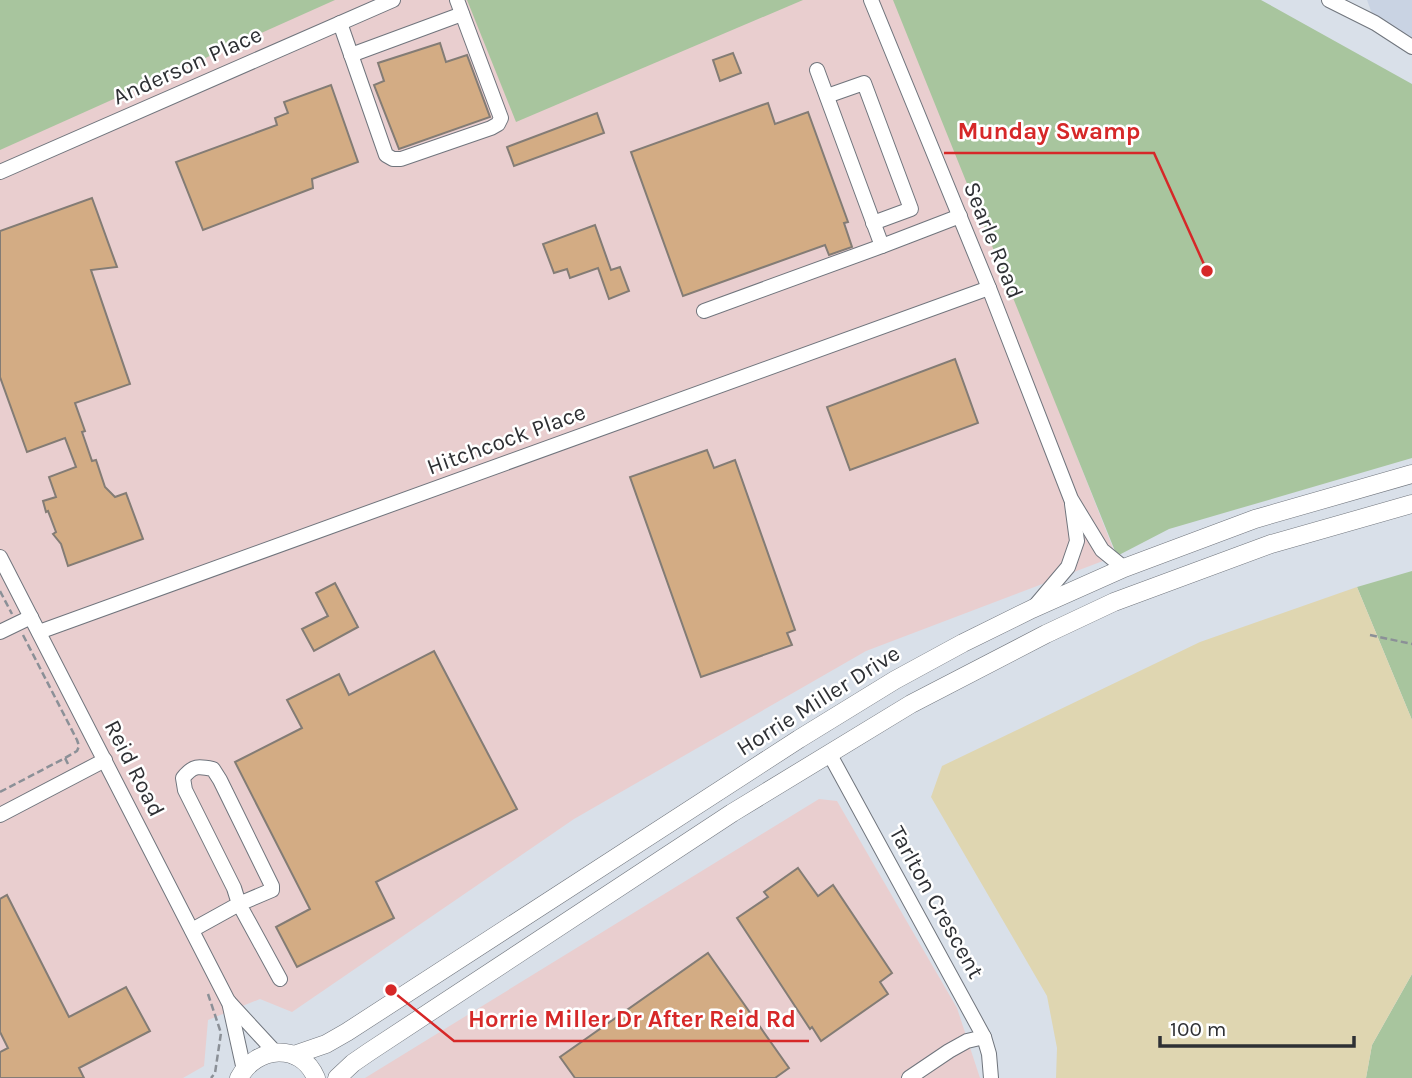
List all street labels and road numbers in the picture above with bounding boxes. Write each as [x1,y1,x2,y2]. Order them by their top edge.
street label: Anderson Place [108,21,266,110]
street label: Searle Road [958,178,1029,302]
street label: Hitchcock Place [423,398,589,481]
street label: Horrie Miller Drive [732,639,905,761]
street label: Reid Road [99,715,170,821]
street label: Tarlton Crescent [884,821,990,983]

